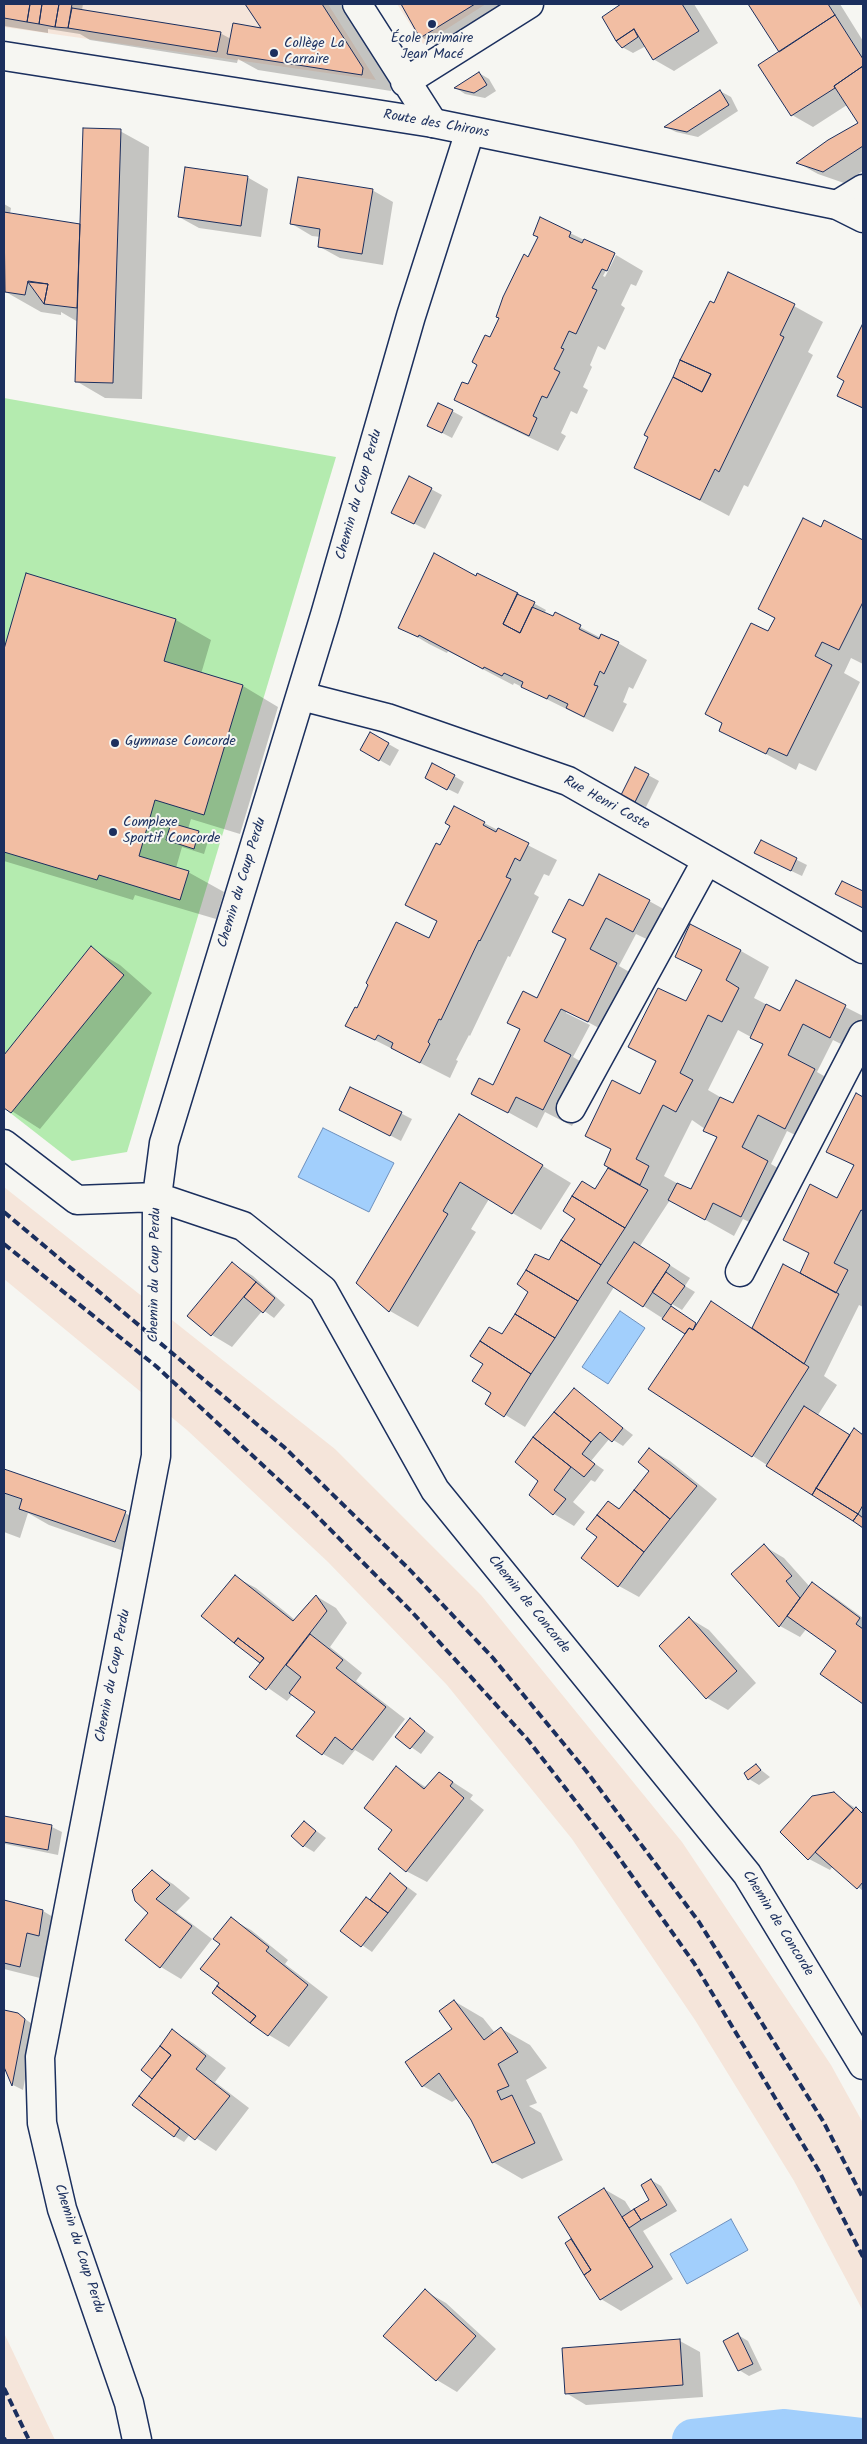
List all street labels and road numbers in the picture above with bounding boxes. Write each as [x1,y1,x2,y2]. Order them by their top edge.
street label: Route des Chirons [382,107,490,143]
street label: Chemin du Coup Perdu [333,428,387,562]
street label: Rue Henri Coste [560,773,652,835]
street label: Chemin du Coup Perdu [215,816,271,950]
street label: Chemin du Coup Perdu [146,1207,166,1343]
street label: Chemin de Concorde [483,1553,573,1657]
street label: Chemin du Coup Perdu [93,1608,135,1744]
street label: Chemin de Concorde [738,1868,816,1980]
street label: Chemin du Coup Perdu [49,2182,107,2316]

